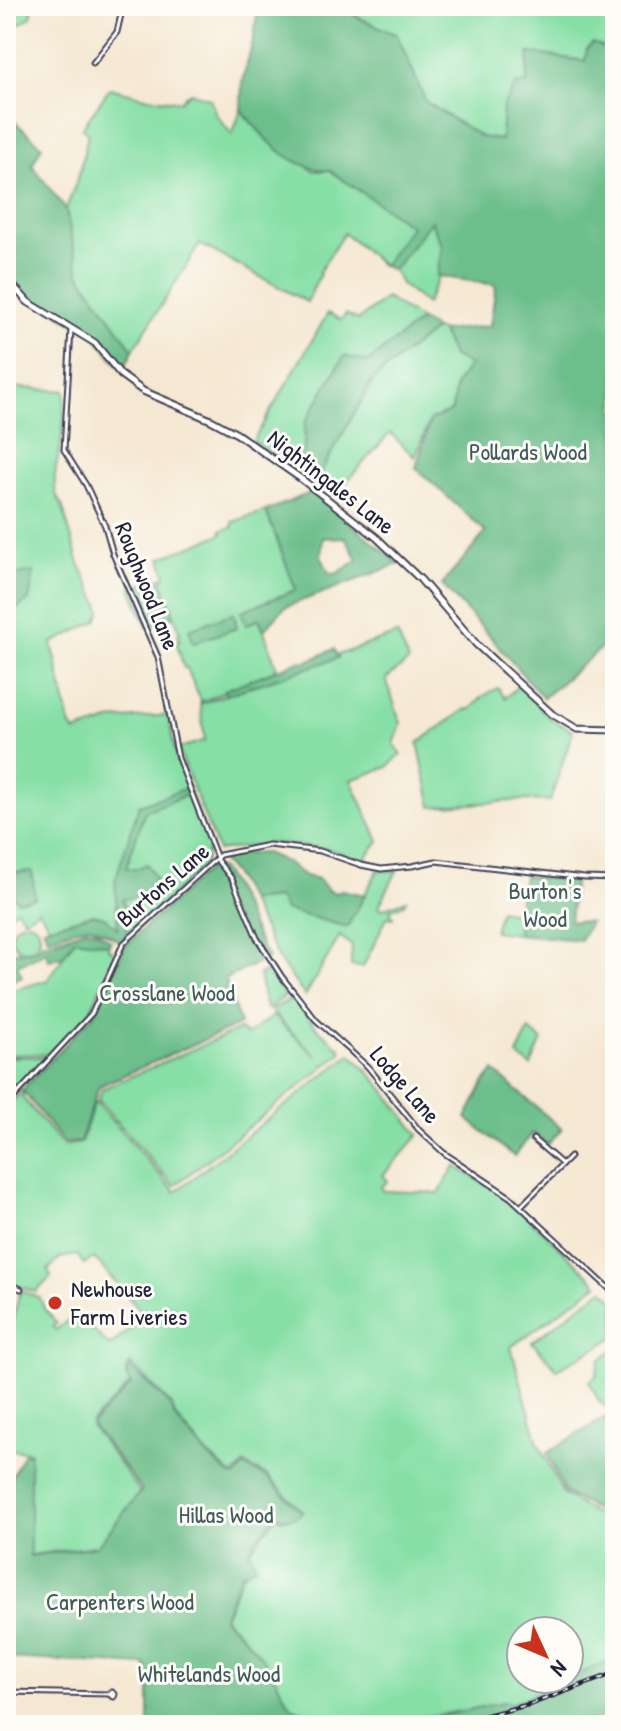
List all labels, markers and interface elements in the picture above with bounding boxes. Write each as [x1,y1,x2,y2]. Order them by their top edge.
street label: Nightingales Lane [262,422,402,541]
park label: Pollards Wood [469,435,587,467]
street label: Roughwood Lane [108,517,188,655]
street label: Burtons Lane [109,835,216,933]
park label: Burton's Wood [509,874,581,934]
park label: Crosslane Wood [99,976,235,1008]
street label: Lodge Lane [363,1039,448,1130]
place label: Newhouse Farm Liveries [70,1272,187,1332]
marker: Newhouse Farm Liveries [46,1294,64,1312]
park label: Hillas Wood [179,1498,273,1530]
park label: Carpenters Wood [46,1585,194,1617]
north arrow [505,1615,585,1695]
text: N [544,1654,574,1684]
park label: Whitelands Wood [138,1657,280,1689]

